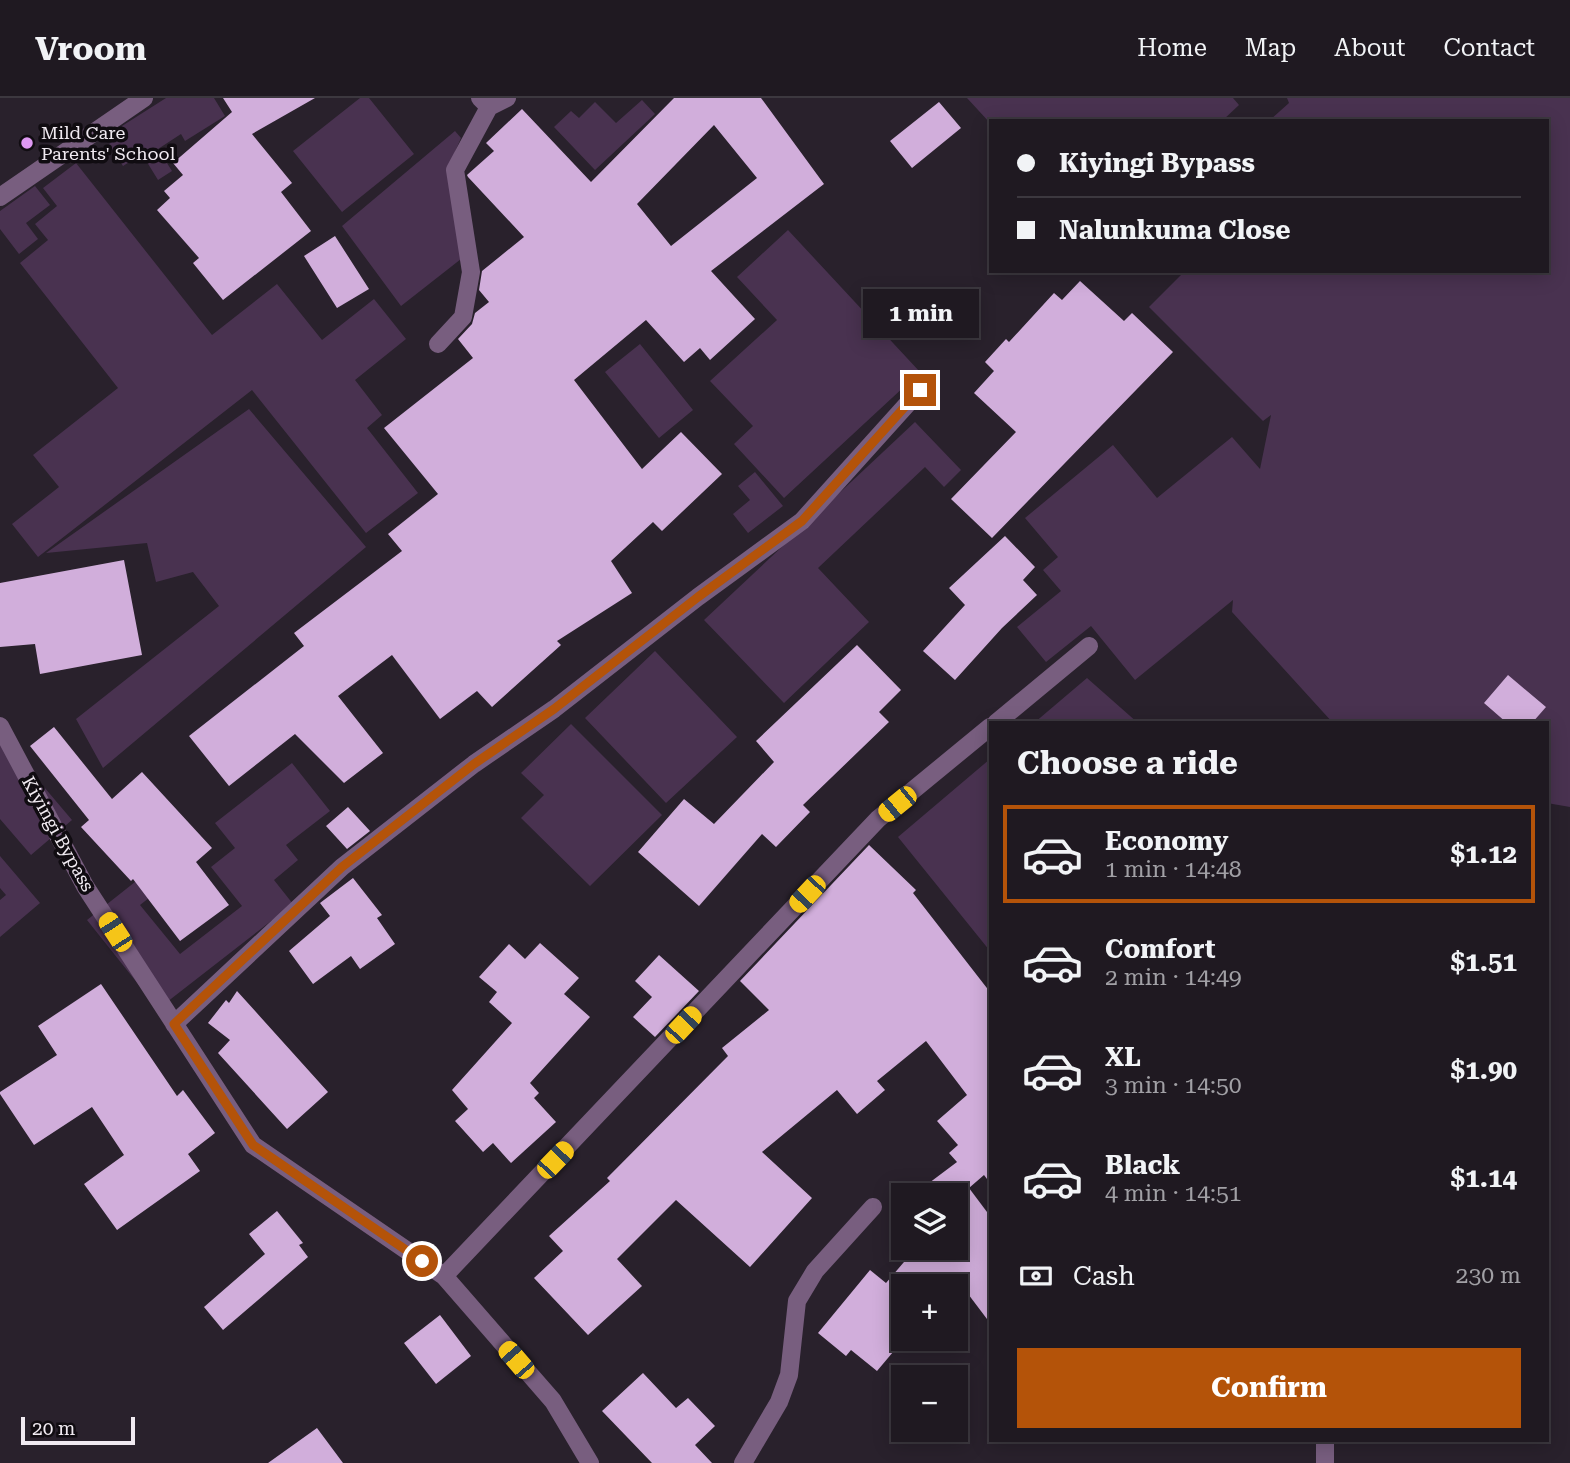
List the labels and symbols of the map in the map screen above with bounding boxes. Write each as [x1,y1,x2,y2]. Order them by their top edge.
place label: Mild Care Parents' School [41,122,176,164]
marker: Mild Care Parents' School [19,135,35,151]
callout: 1 min [862,288,978,338]
route end [904,374,936,406]
street label: Kiyingi Bypass [18,772,99,895]
car [875,783,920,825]
car [785,871,830,917]
car [95,909,136,955]
car [661,1002,706,1048]
car [533,1138,578,1182]
route start [406,1245,438,1277]
car [495,1337,538,1383]
scale bar [21,1414,135,1446]

